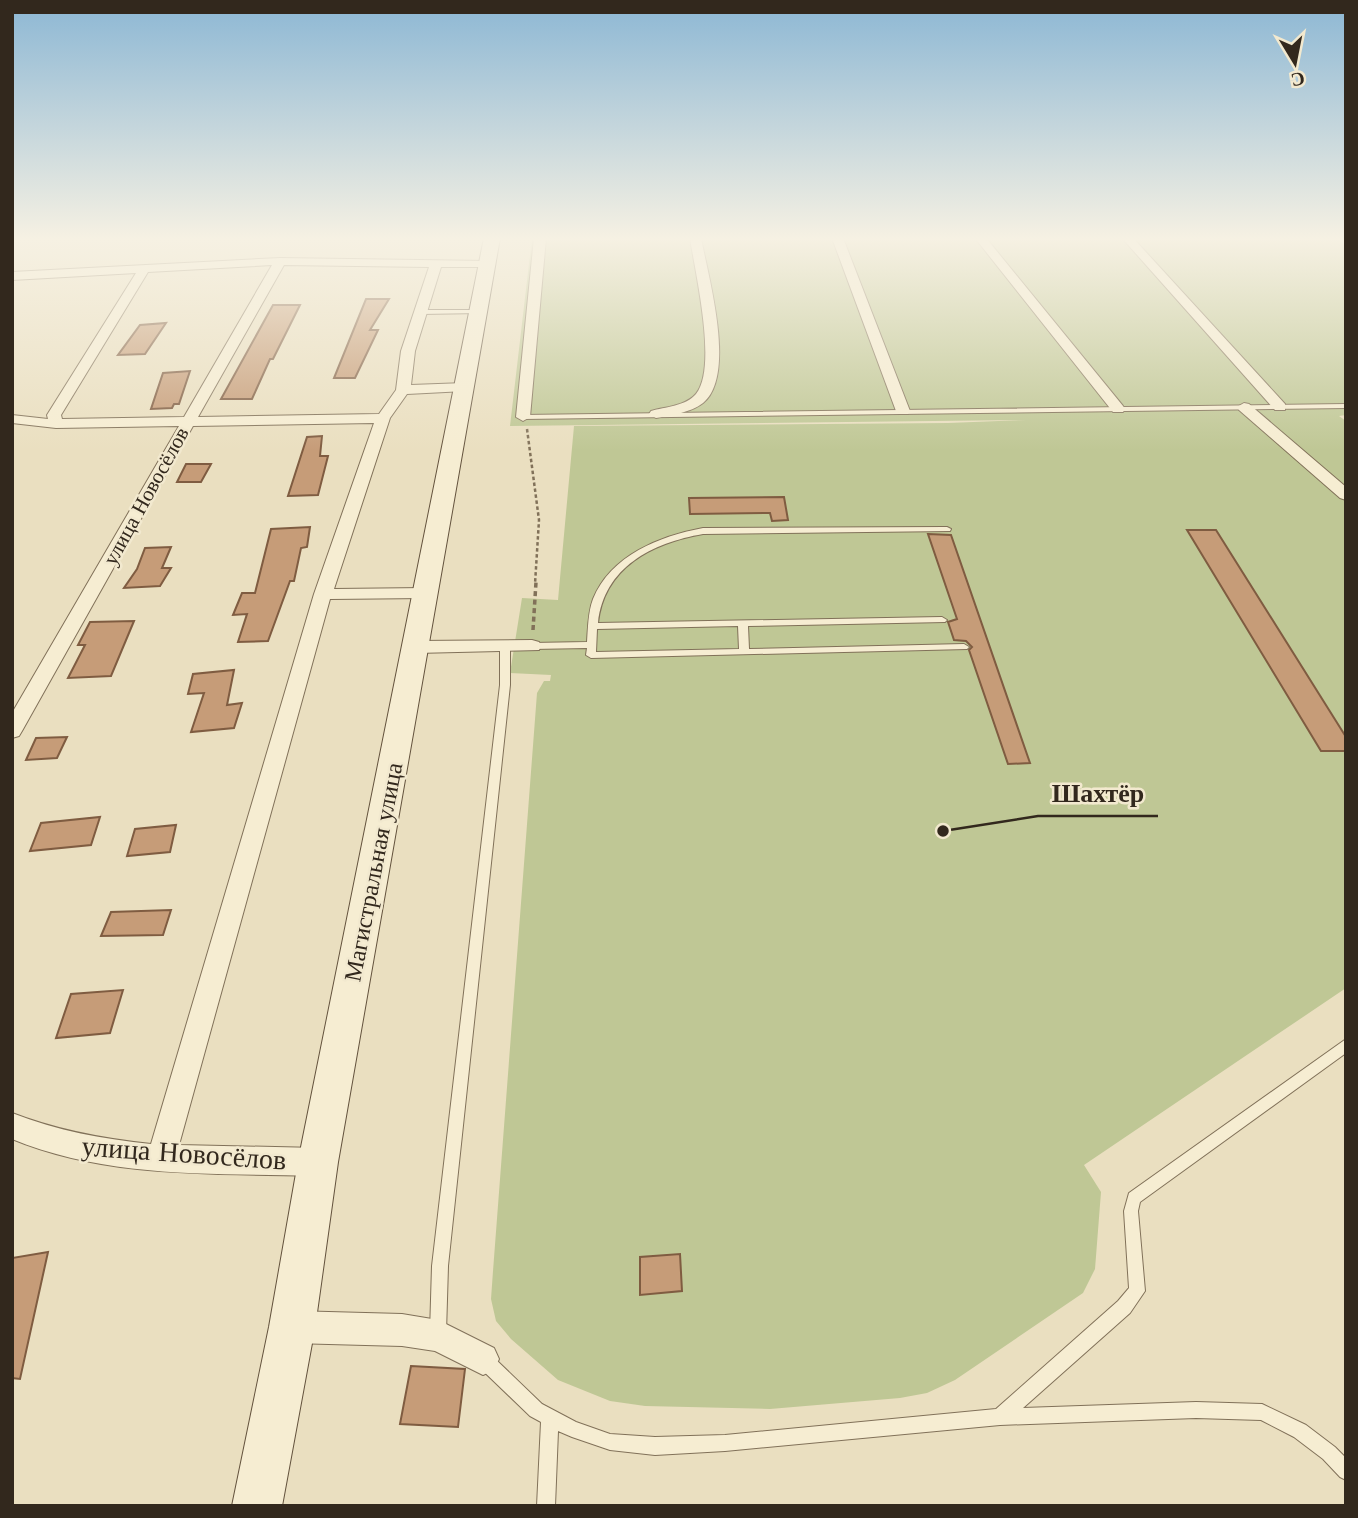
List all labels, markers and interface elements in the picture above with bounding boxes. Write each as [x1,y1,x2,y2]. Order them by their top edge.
north arrow [1260,28,1330,98]
text: С [1289,67,1307,92]
street label: улица Новосёлов [97,422,195,570]
street label: Магистральная улица [338,760,409,984]
callout: Шахтёр [1038,769,1158,816]
text: Шахтёр [1052,777,1144,809]
street label: улица Новосёлов [80,1128,288,1178]

